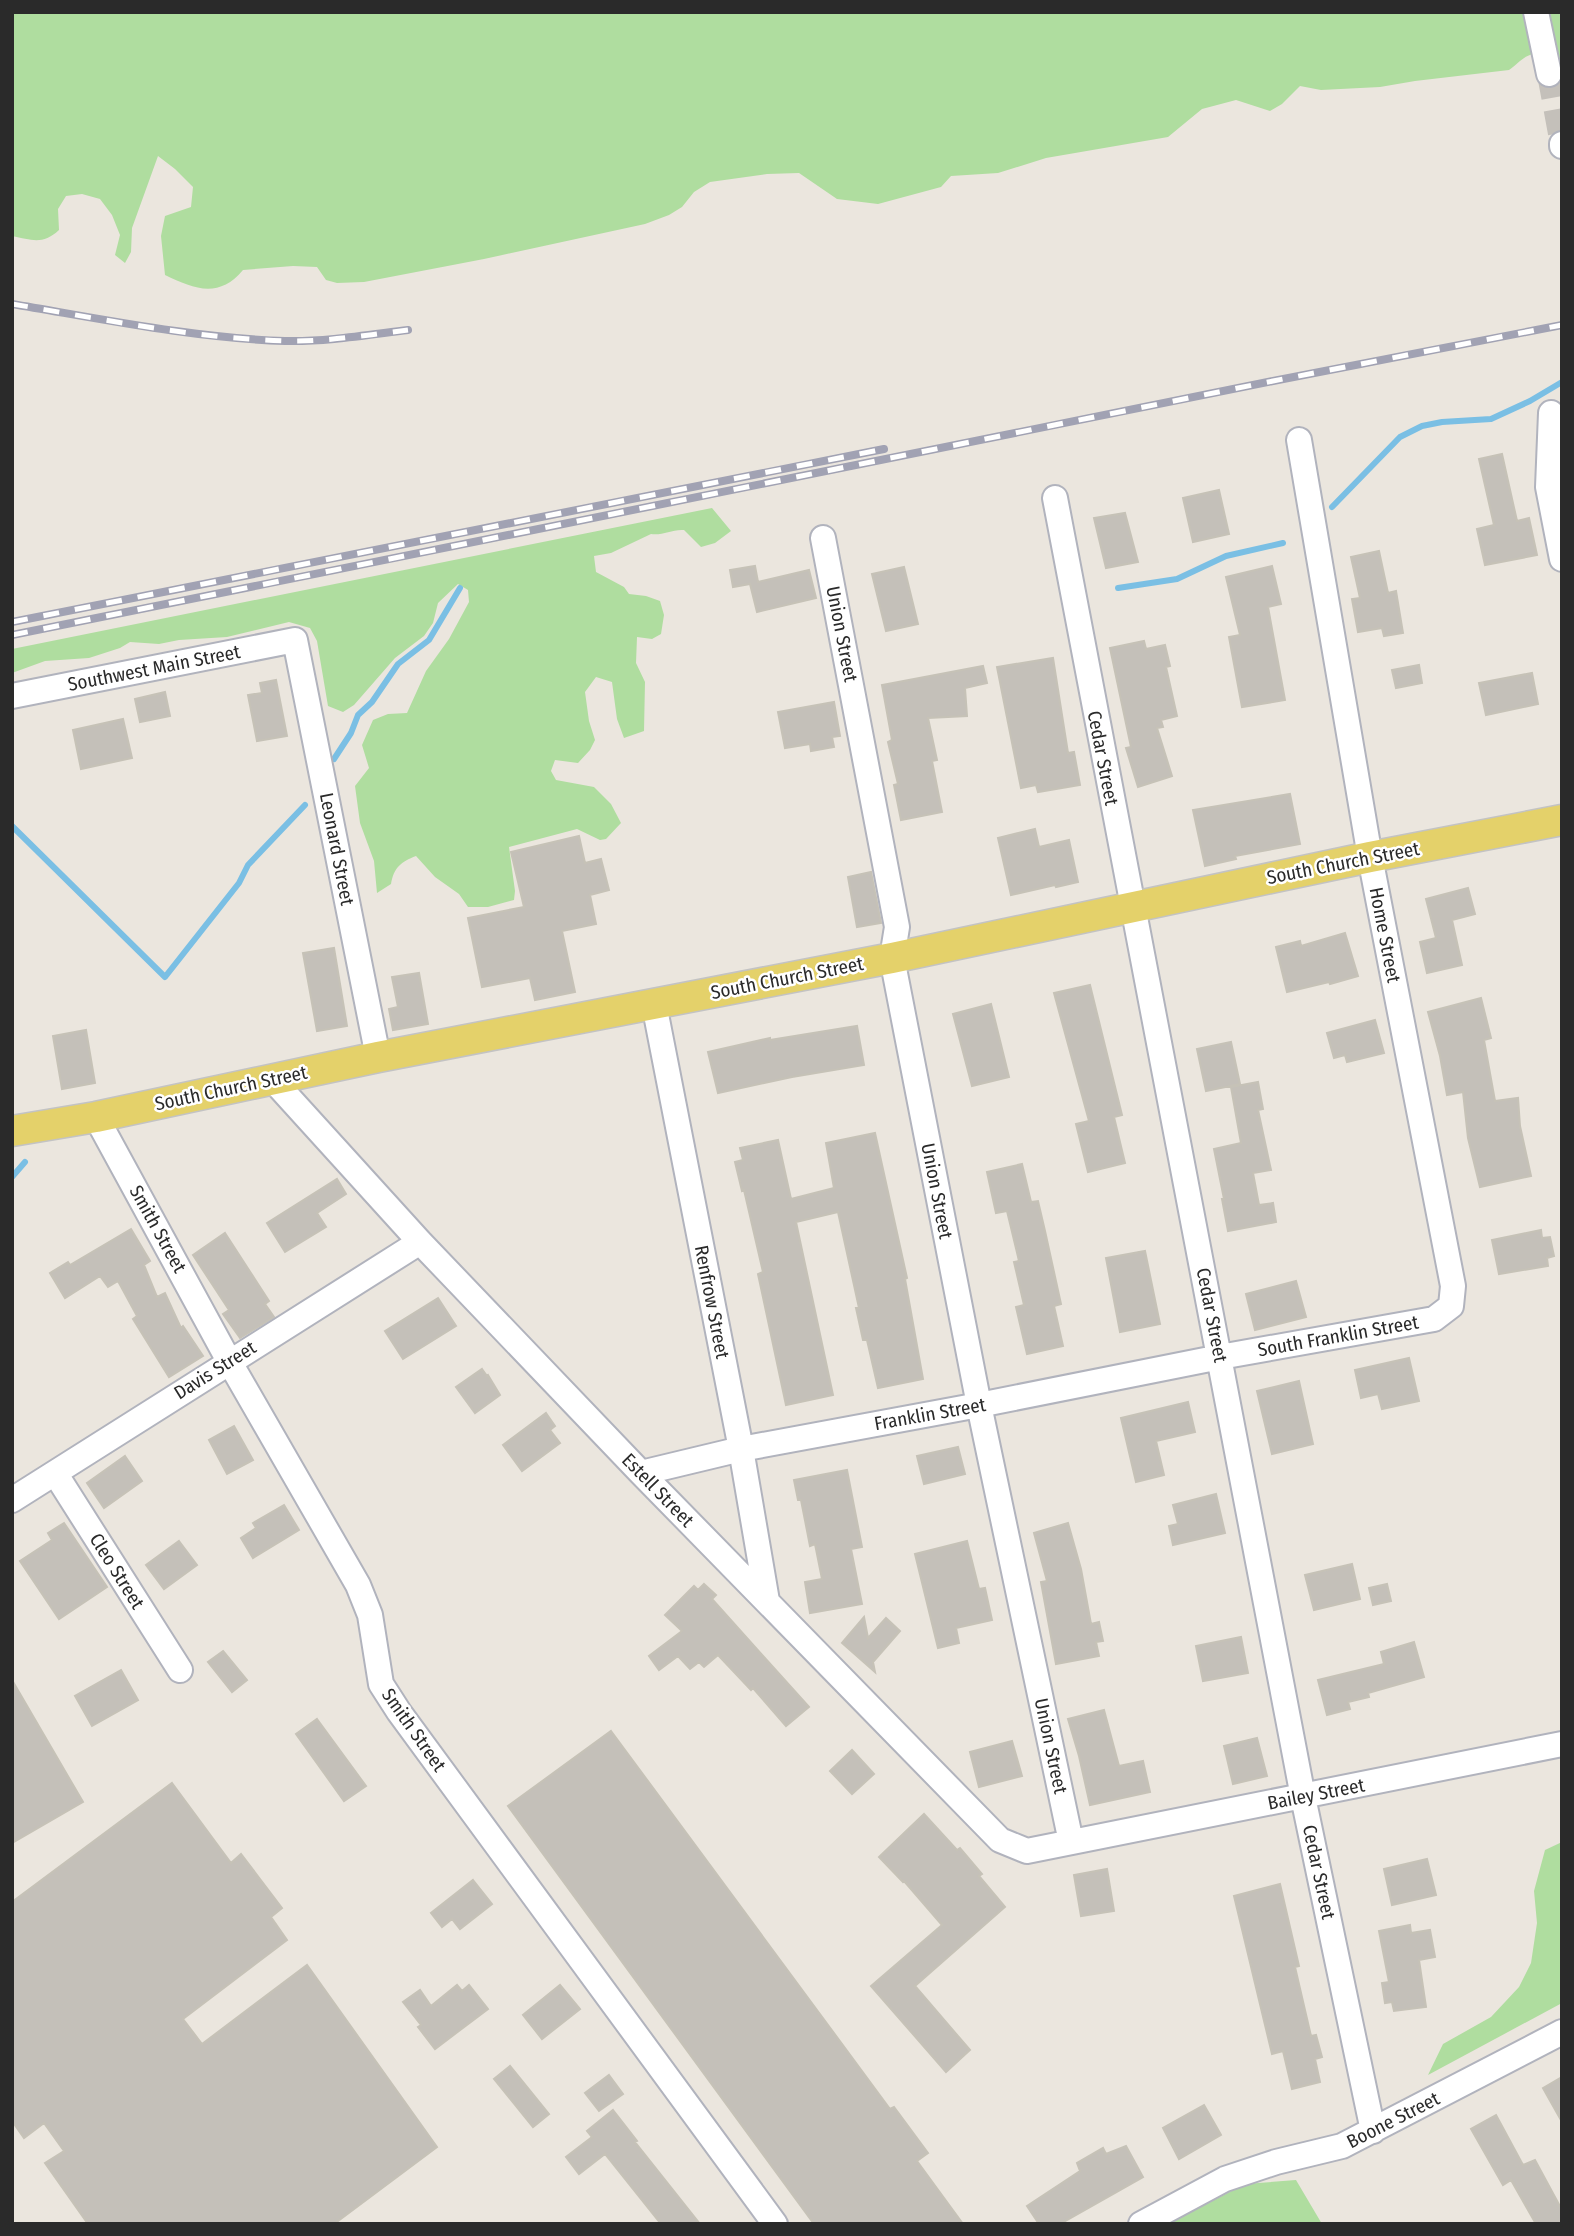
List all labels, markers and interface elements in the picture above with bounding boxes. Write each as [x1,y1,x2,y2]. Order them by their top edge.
street label: Union Street [821,584,863,685]
street label: Southwest Main Street [66,640,243,696]
street label: Cedar Street [1083,709,1124,808]
street label: Leonard Street [315,791,359,908]
street label: South Church Street [1265,837,1422,889]
street label: Home Street [1364,885,1406,985]
street label: South Church Street [709,952,866,1004]
street label: South Church Street [153,1060,310,1115]
street label: Union Street [916,1141,958,1242]
street label: Smith Street [125,1181,192,1277]
street label: Renfrow Street [690,1243,734,1361]
street label: Cedar Street [1192,1266,1233,1365]
street label: South Franklin Street [1256,1310,1421,1361]
street label: Davis Street [170,1335,261,1404]
street label: Franklin Street [872,1393,988,1435]
street label: Estell Street [617,1448,699,1532]
street label: Cleo Street [85,1529,150,1614]
street label: Smith Street [377,1684,451,1777]
street label: Union Street [1030,1696,1073,1797]
street label: Bailey Street [1266,1773,1367,1815]
street label: Cedar Street [1298,1823,1340,1922]
street label: Boone Street [1343,2086,1444,2153]

